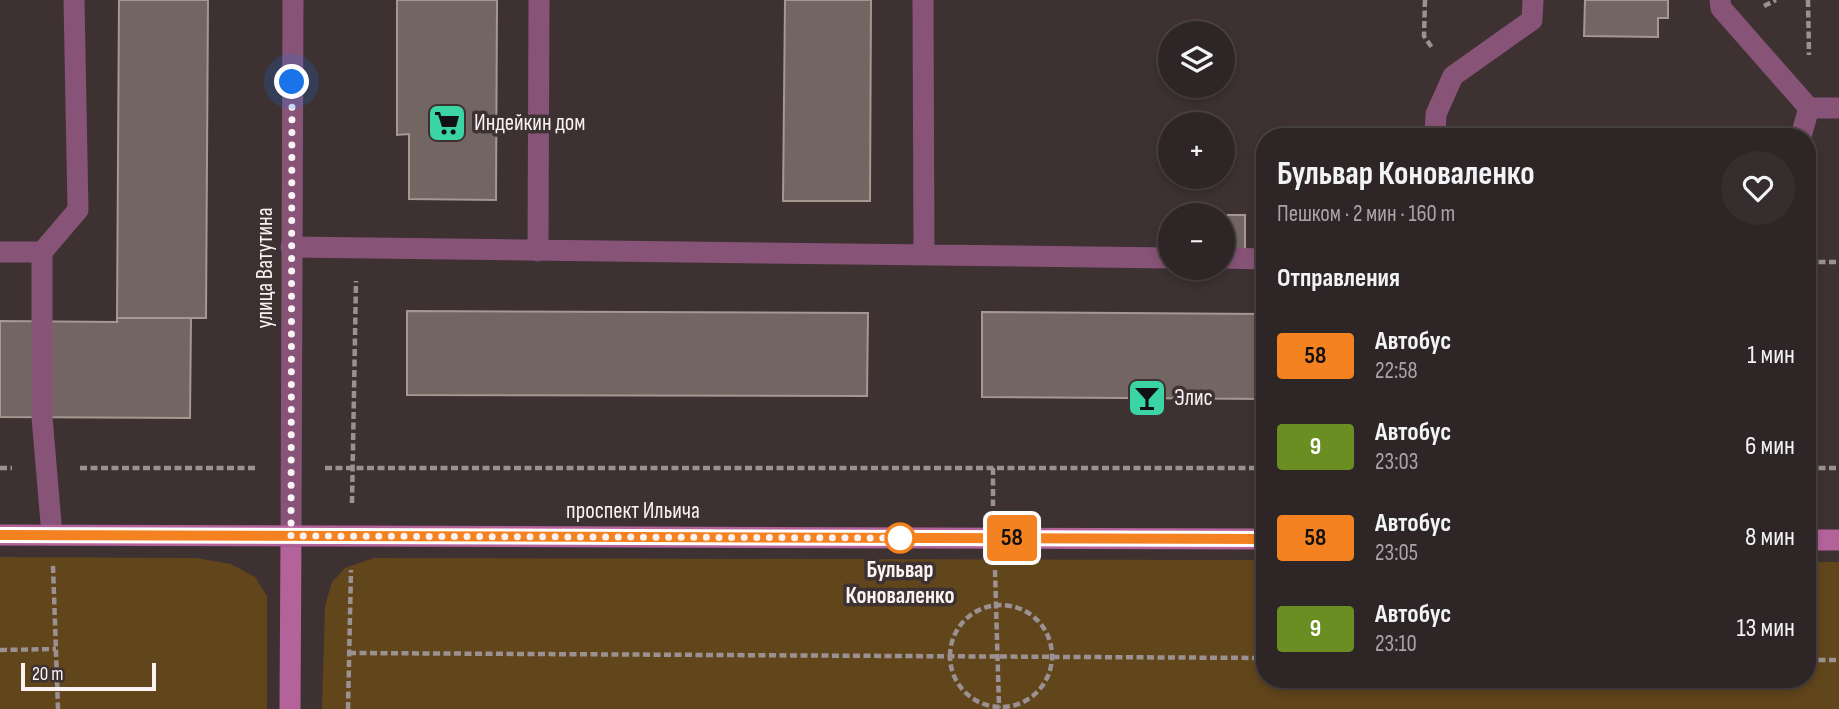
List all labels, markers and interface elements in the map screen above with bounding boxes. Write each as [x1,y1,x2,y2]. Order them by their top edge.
map controls [1158,21,1235,280]
button: layers [1158,21,1235,98]
your location [274,64,309,99]
supermarket icon: Индейкин дом [426,102,468,144]
place label: Индейкин дом [474,109,585,137]
button: + [1158,112,1235,189]
button: heart [1721,151,1795,225]
text: Бульвар Коноваленко [1277,154,1535,194]
text: Пешком · 2 мин · 160 m [1277,200,1455,228]
button: − [1158,203,1235,280]
street label: улица Ватутина [251,207,279,329]
text: Отправления [1277,263,1400,294]
text: Автобус [1375,326,1451,357]
text: 1 мин [1747,340,1795,371]
text: 58 [1305,341,1326,370]
text: 22:58 [1375,357,1418,385]
bar icon: Элис [1126,377,1168,419]
place label: Элис [1174,384,1213,412]
text: Автобус [1375,417,1451,448]
text: 6 мин [1745,431,1795,462]
text: 9 [1310,432,1321,461]
text: 23:03 [1375,448,1418,476]
street label: проспект Ильича [566,497,700,525]
text: Автобус [1375,508,1451,539]
line badge: 58 [981,515,1044,561]
text: 8 мин [1745,522,1795,553]
marker: Бульвар Коноваленко [885,523,915,553]
text: 58 [1001,523,1023,552]
text: 58 [1305,523,1326,552]
text: 23:05 [1375,539,1418,567]
place label: Бульвар Коноваленко [846,556,955,610]
text: Автобус [1375,599,1451,630]
text: 13 мин [1736,613,1795,644]
text: 9 [1310,614,1321,643]
text: 23:10 [1375,630,1417,658]
scale bar [21,660,156,692]
text: 20 m [32,663,64,686]

